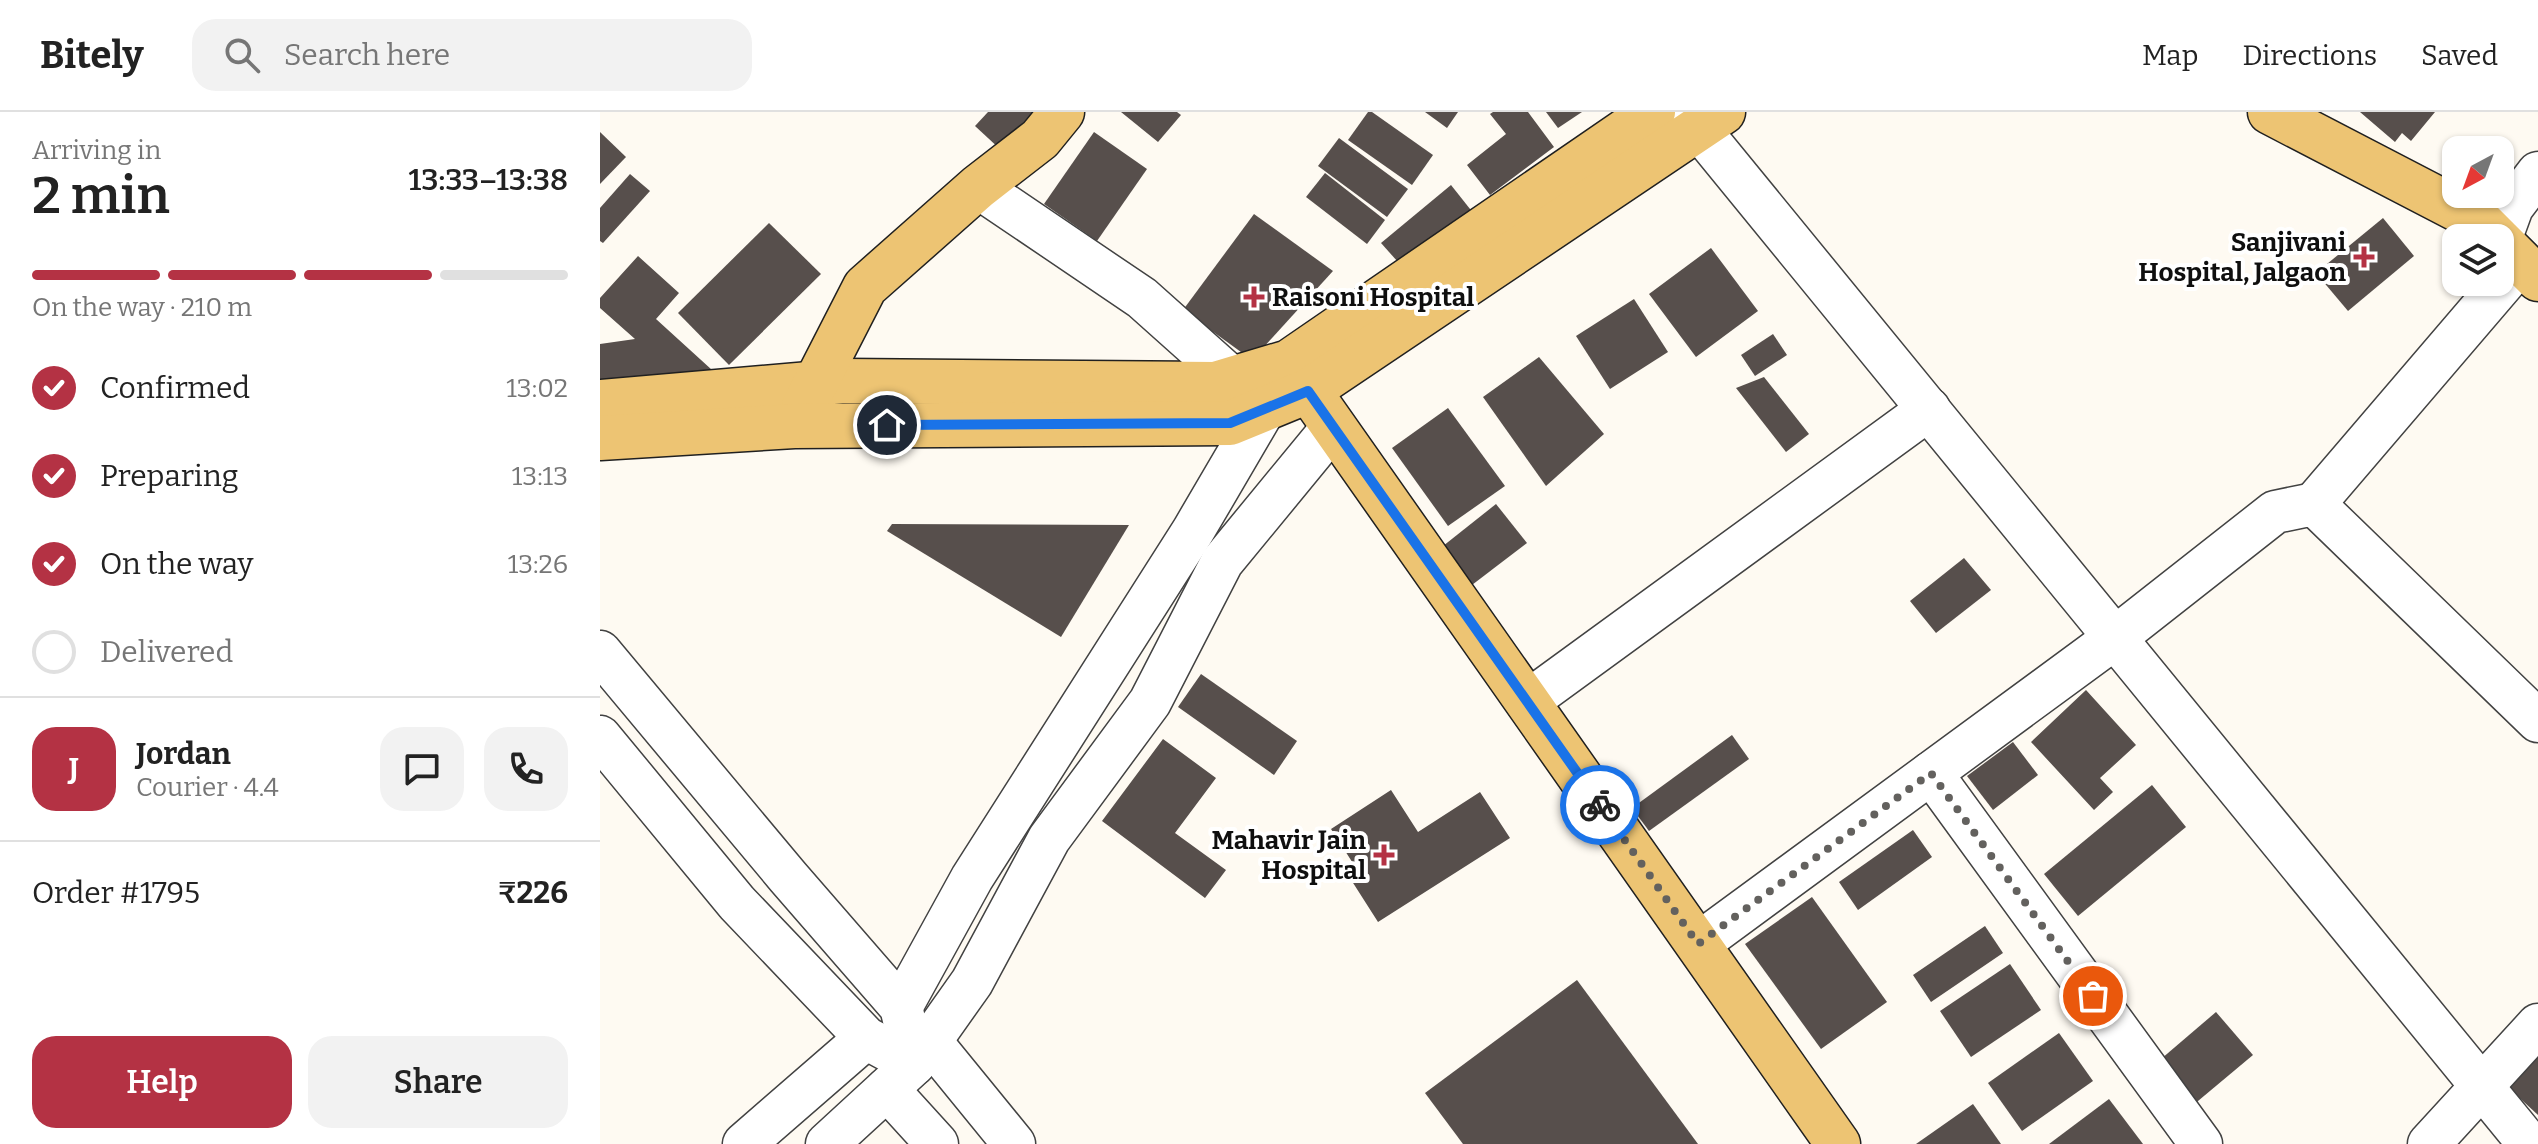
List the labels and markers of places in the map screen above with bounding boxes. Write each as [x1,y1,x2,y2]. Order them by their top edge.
place label: Sanjivani Hospital, Jalgaon [2138,227,2346,288]
marker: Sanjivani Hospital, Jalgaon [2353,246,2375,268]
place label: Raisoni Hospital [1272,282,1474,313]
marker: Raisoni Hospital [1243,286,1265,308]
pin [853,391,921,459]
place label: Mahavir Jain Hospital [1211,825,1366,886]
marker: Mahavir Jain Hospital [1373,844,1395,866]
pin [2059,962,2127,1030]

